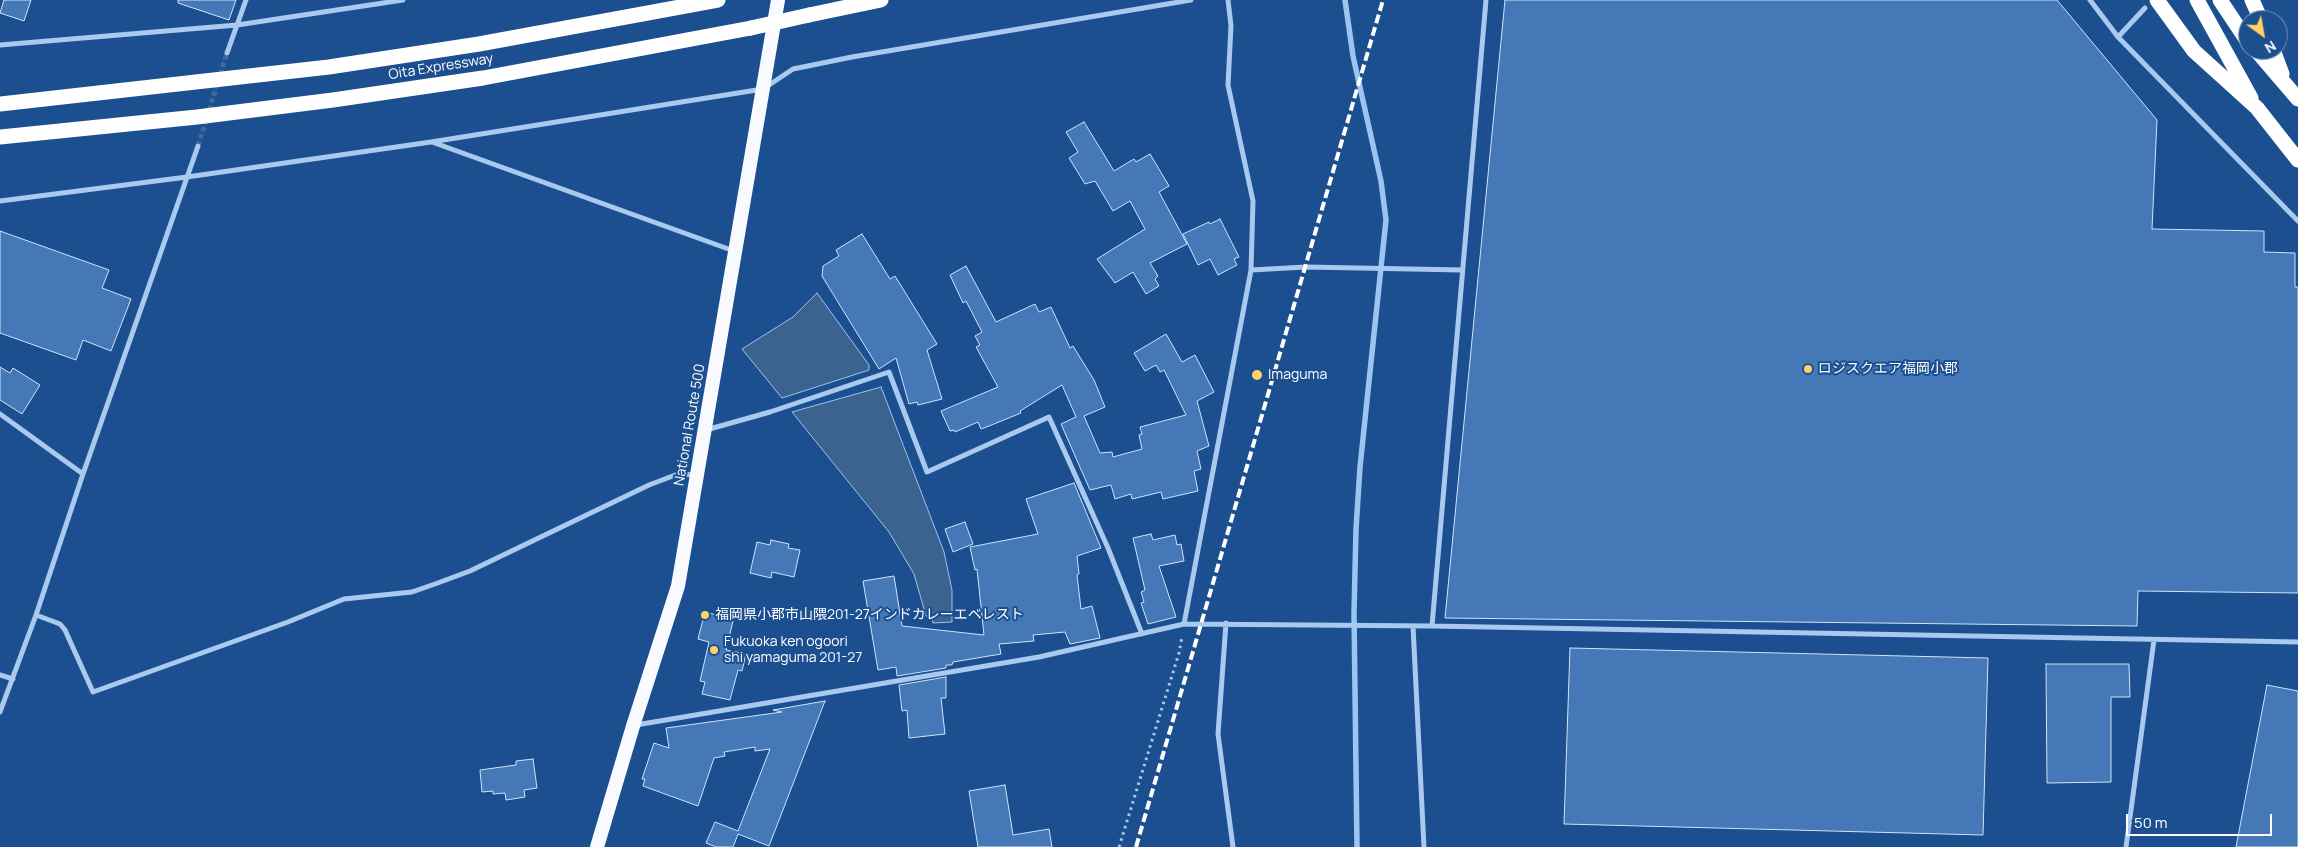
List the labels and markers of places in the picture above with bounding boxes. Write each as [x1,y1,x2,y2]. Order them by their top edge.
place label: ロジスクエア福岡小郡 [1818,361,1958,377]
marker: ロジスクエア福岡小郡 [1802,363,1814,375]
place label: Imaguma [1268,367,1327,383]
marker: Imaguma [1250,368,1264,382]
place label: 福岡県小郡市山隈201-27インドカレーエベレスト [715,607,1024,623]
marker: 福岡県小郡市山隈201-27インドカレーエベレスト [699,609,711,621]
place label: Fukuoka ken ogoori shi yamaguma 201-27 [724,634,862,666]
marker: Fukuoka ken ogoori shi yamaguma 201-27 [708,644,720,656]

